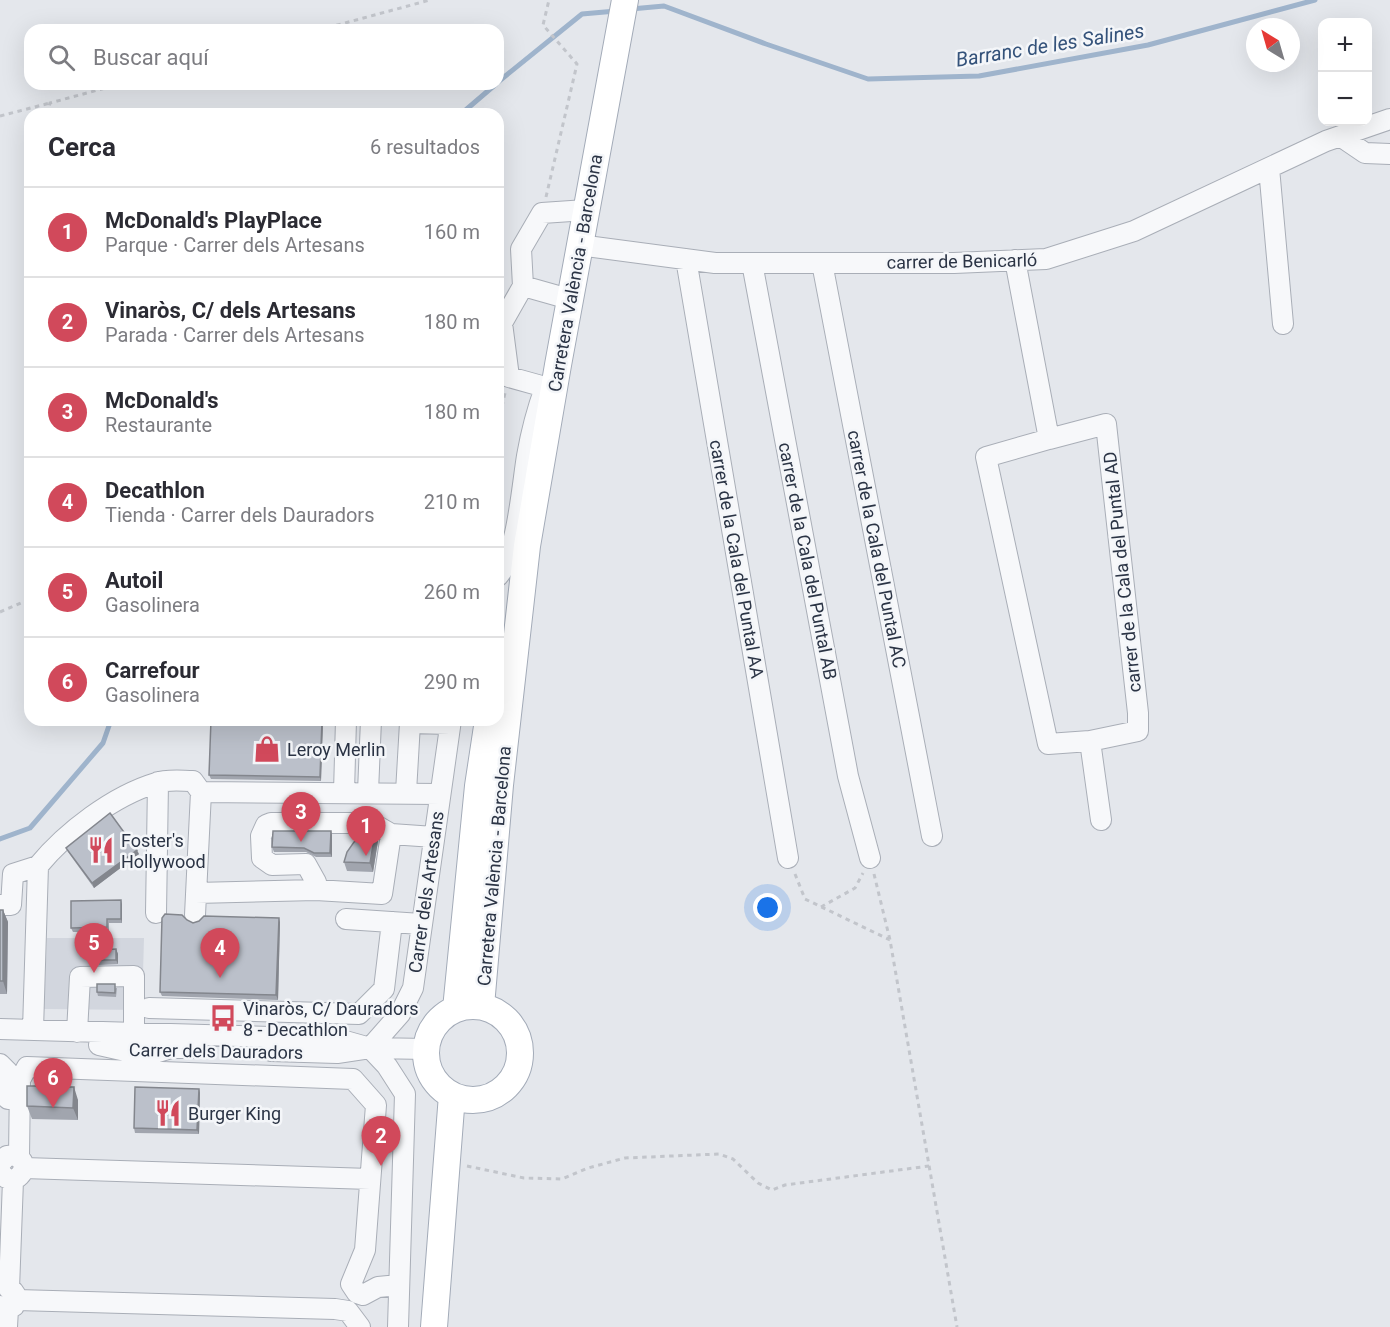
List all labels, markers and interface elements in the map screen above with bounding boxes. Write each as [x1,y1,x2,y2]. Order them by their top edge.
water label: Barranc de les Salines [954,18,1146,72]
north arrow [1246,18,1300,72]
map controls [1318,18,1372,126]
button: + [1318,18,1372,72]
search box [24,24,504,90]
icon: search [45,41,78,74]
text: Buscar aquí [93,45,209,70]
button: − [1318,72,1372,126]
text: Cerca [48,132,116,162]
text: 6 resultados [370,135,480,159]
street label: Carretera València - Barcelona [544,152,606,394]
text: McDonald's PlayPlace [105,208,322,233]
text: 1 [62,220,73,244]
text: 160 m [424,220,480,244]
text: Parque · Carrer dels Artesans [105,233,365,257]
street label: carrer de Benicarló [887,249,1037,273]
text: Vinaròs, C/ dels Artesans [105,298,356,323]
text: 2 [62,310,73,334]
text: 180 m [424,310,480,334]
text: Parada · Carrer dels Artesans [105,323,365,347]
text: McDonald's [105,388,219,413]
text: 3 [62,400,73,424]
text: 180 m [424,400,480,424]
text: Restaurante [105,413,212,437]
street label: carrer de la Cala del Puntal AC [844,428,910,670]
street label: carrer de la Cala del Puntal AA [706,438,768,680]
street label: carrer de la Cala del Puntal AB [775,440,841,682]
street label: carrer de la Cala del Puntal AD [1099,451,1145,693]
text: Decathlon [105,478,205,503]
text: 4 [62,490,73,514]
text: 210 m [424,490,480,514]
text: Tienda · Carrer dels Dauradors [105,503,374,527]
text: Autoil [105,568,163,593]
text: 5 [62,580,73,604]
text: 260 m [424,580,480,604]
text: Gasolinera [105,593,200,617]
text: Carrefour [105,658,200,683]
text: 6 [62,670,73,694]
text: 290 m [424,670,480,694]
text: Gasolinera [105,683,200,707]
shop icon: Leroy Merlin [252,734,282,764]
place label: Leroy Merlin [287,739,385,760]
street label: Carretera València - Barcelona [473,745,515,987]
pin: 3 [282,792,320,842]
pin: 1 [346,806,386,856]
street label: Carrer dels Artesans [404,810,448,974]
place label: Foster's Hollywood [121,830,206,872]
restaurant icon: Foster's Hollywood [86,835,116,865]
your location [753,893,782,922]
pin: 5 [74,924,113,973]
pin: 4 [200,928,240,978]
place label: Vinaròs, C/ Dauradors 8 - Decathlon [243,998,419,1040]
bus stop icon: Vinaròs, C/ Dauradors 8 - Decathlon [208,1003,238,1033]
street label: Carrer dels Dauradors [129,1039,303,1063]
pin: 6 [34,1058,72,1108]
restaurant icon: Burger King [153,1098,183,1128]
place label: Burger King [188,1103,281,1124]
pin: 2 [362,1116,400,1166]

